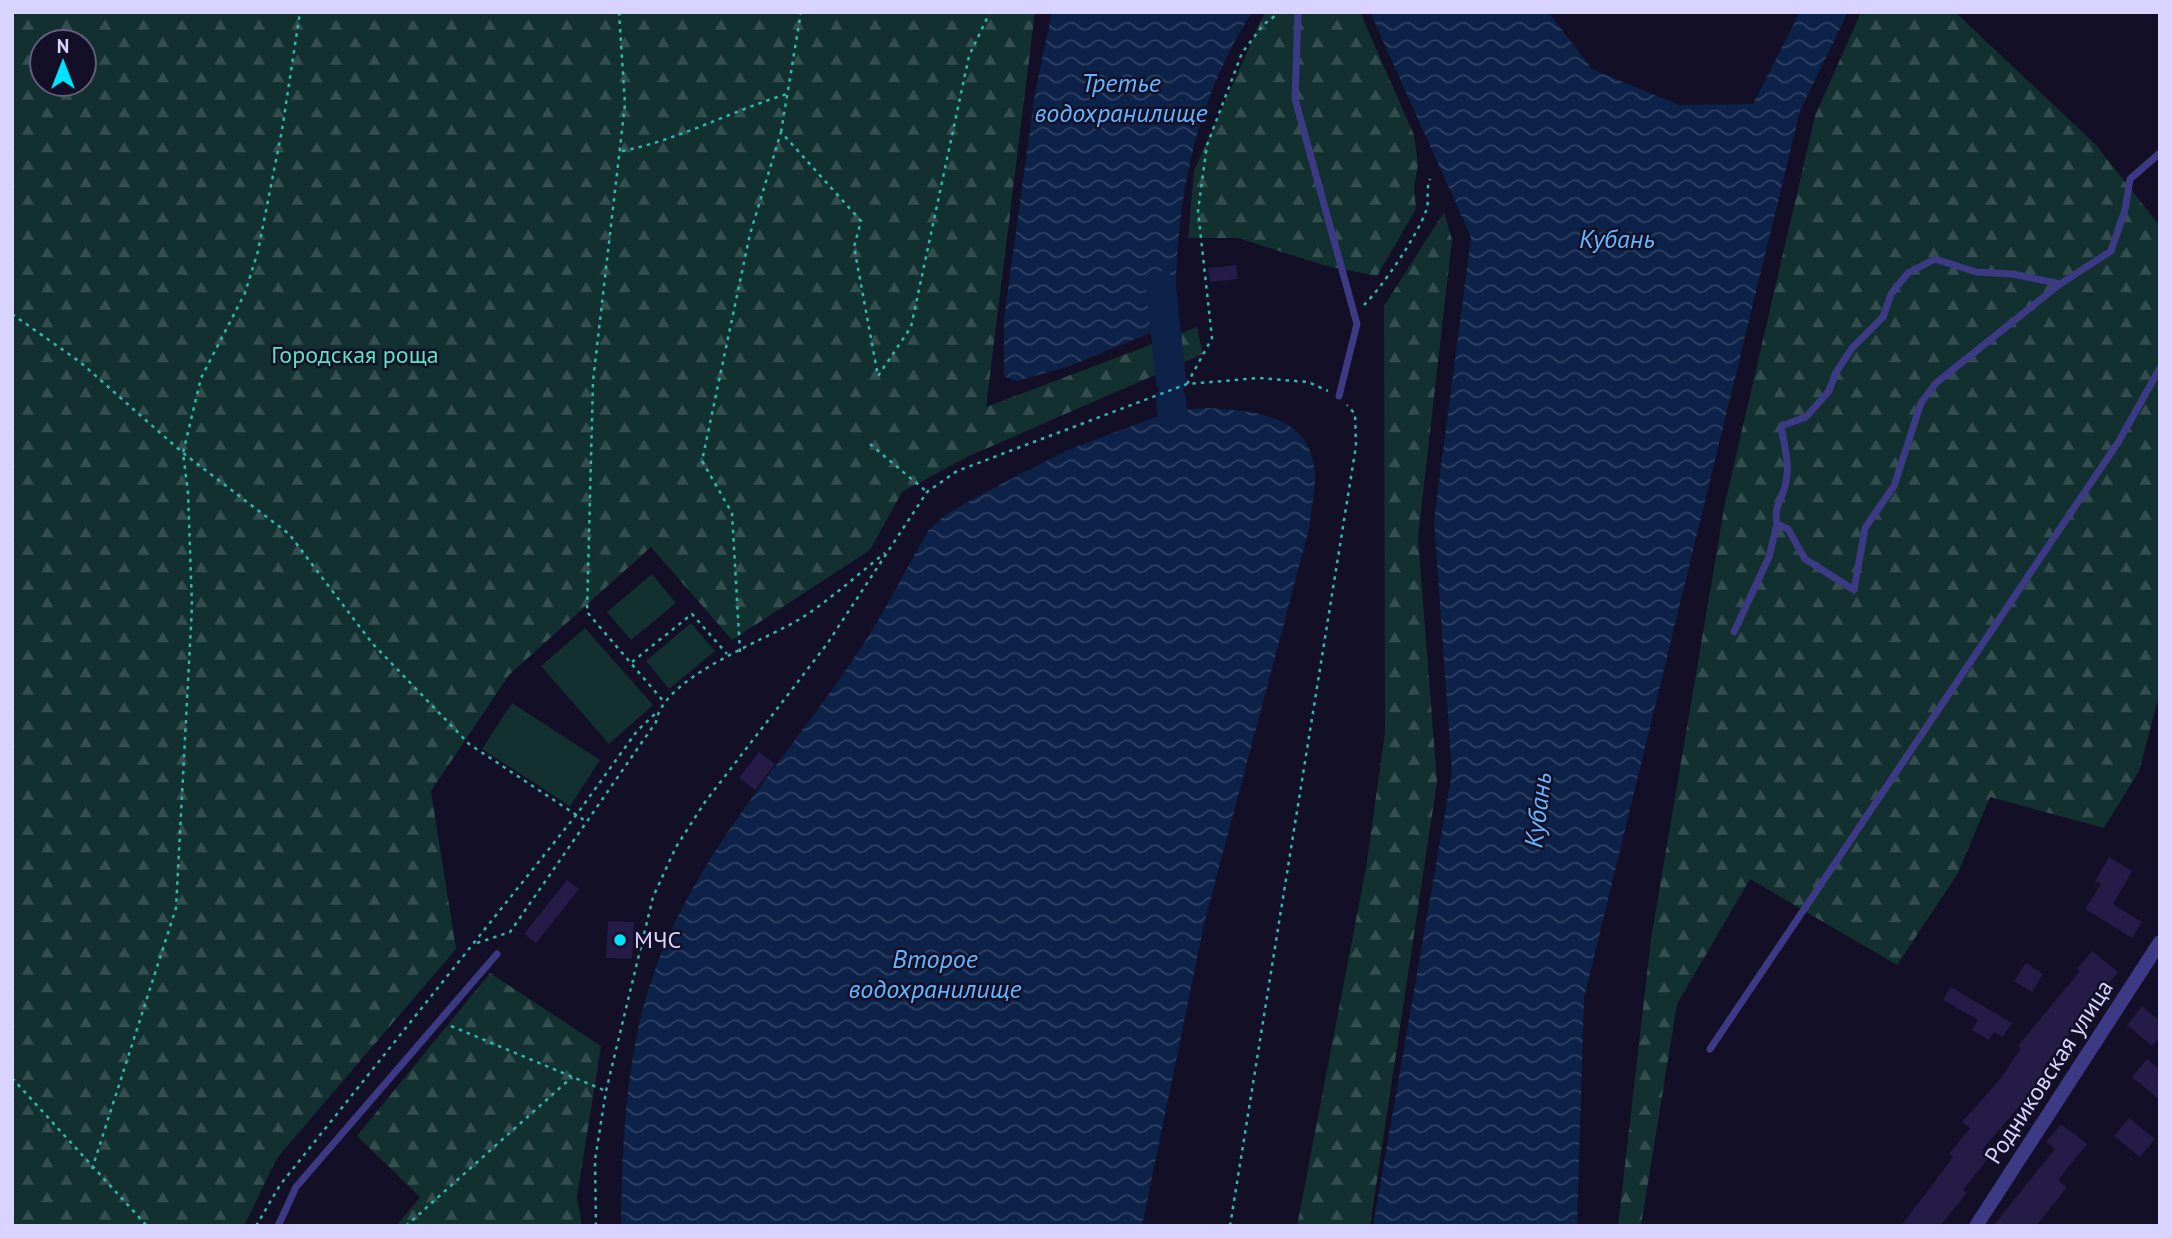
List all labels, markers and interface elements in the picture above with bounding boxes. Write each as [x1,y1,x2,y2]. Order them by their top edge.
north arrow [28,28,98,98]
text: N [57,34,69,58]
water label: Третье водохранилище [1034,66,1208,129]
water label: Кубань [1579,222,1655,255]
park label: Городская роща [271,339,439,370]
water label: Кубань [1517,770,1559,850]
place label: МЧС [634,924,681,955]
marker: МЧС [612,932,628,948]
water label: Второе водохранилище [848,942,1022,1005]
street label: Родниковская улица [1977,974,2120,1170]

